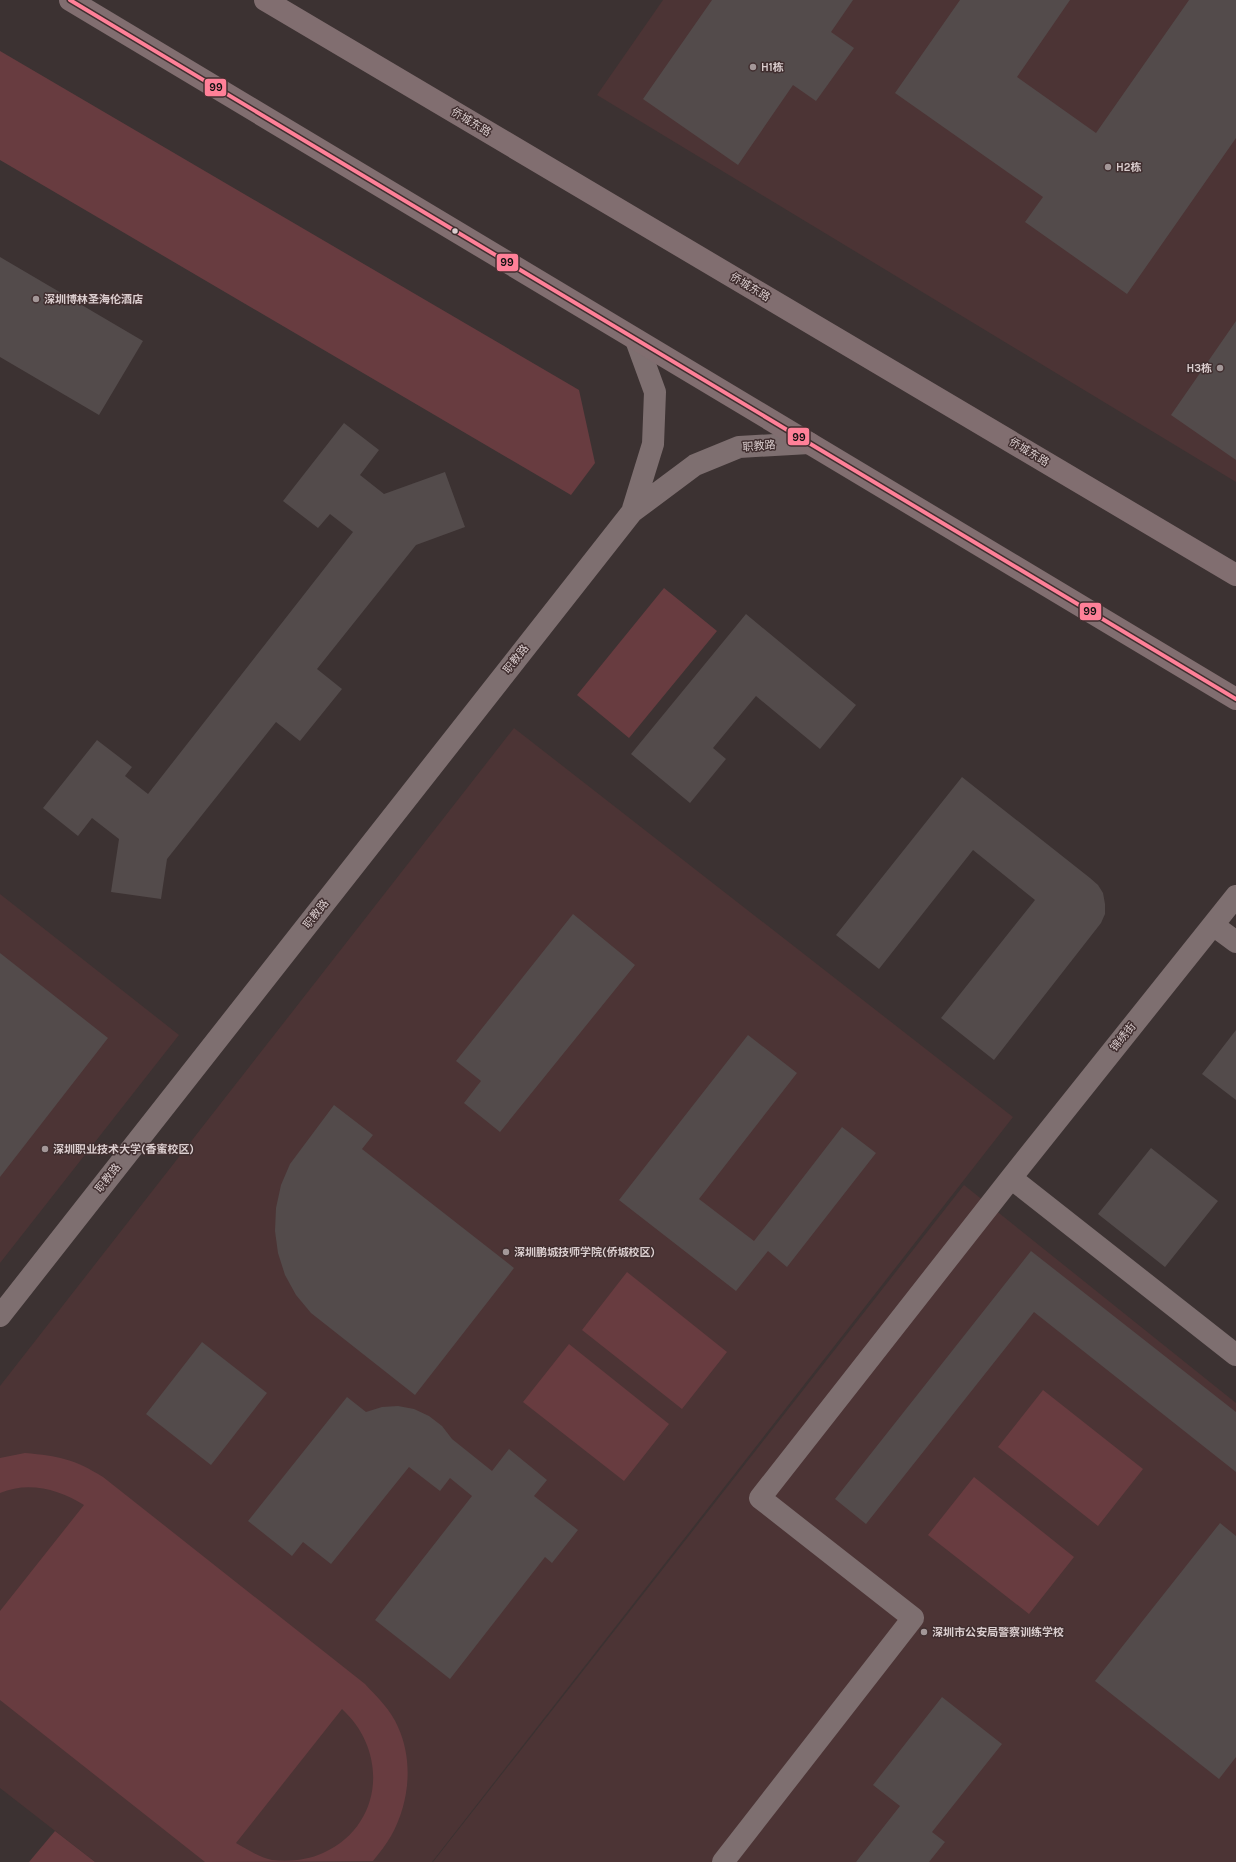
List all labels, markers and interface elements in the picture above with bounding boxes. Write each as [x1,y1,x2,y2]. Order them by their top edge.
place label: H1栋 [761,61,784,74]
marker: H1栋 [748,62,758,72]
line badge: 99 [204,78,227,97]
text: 99 [209,81,223,94]
street label: 侨城东路 [449,105,493,139]
place label: H2栋 [1116,161,1141,174]
marker: H2栋 [1103,162,1113,172]
unlabelled marker [450,226,460,236]
line badge: 99 [496,253,519,272]
text: 99 [500,256,514,269]
street label: 侨城东路 [728,270,772,304]
place label: 深圳博林圣海伦酒店 [44,293,143,306]
marker: 深圳博林圣海伦酒店 [31,294,41,304]
place label: H3栋 [1186,362,1212,375]
marker: H3栋 [1215,363,1225,373]
line badge: 99 [787,427,810,446]
text: 99 [792,431,806,444]
street label: 侨城东路 [1007,435,1051,469]
street label: 职教路 [742,438,776,454]
line badge: 99 [1079,602,1102,621]
text: 99 [1083,605,1097,618]
street label: 职教路 [501,642,531,676]
street label: 职教路 [301,897,331,931]
street label: 锦绣街 [1108,1020,1138,1054]
place label: 深圳职业技术大学(香蜜校区) [53,1143,194,1156]
marker: 深圳职业技术大学(香蜜校区) [40,1144,50,1154]
street label: 职教路 [93,1161,123,1195]
place label: 深圳鹏城技师学院(侨城校区) [514,1246,655,1259]
marker: 深圳鹏城技师学院(侨城校区) [501,1247,511,1257]
place label: 深圳市公安局警察训练学校 [932,1626,1064,1639]
marker: 深圳市公安局警察训练学校 [919,1627,929,1637]

